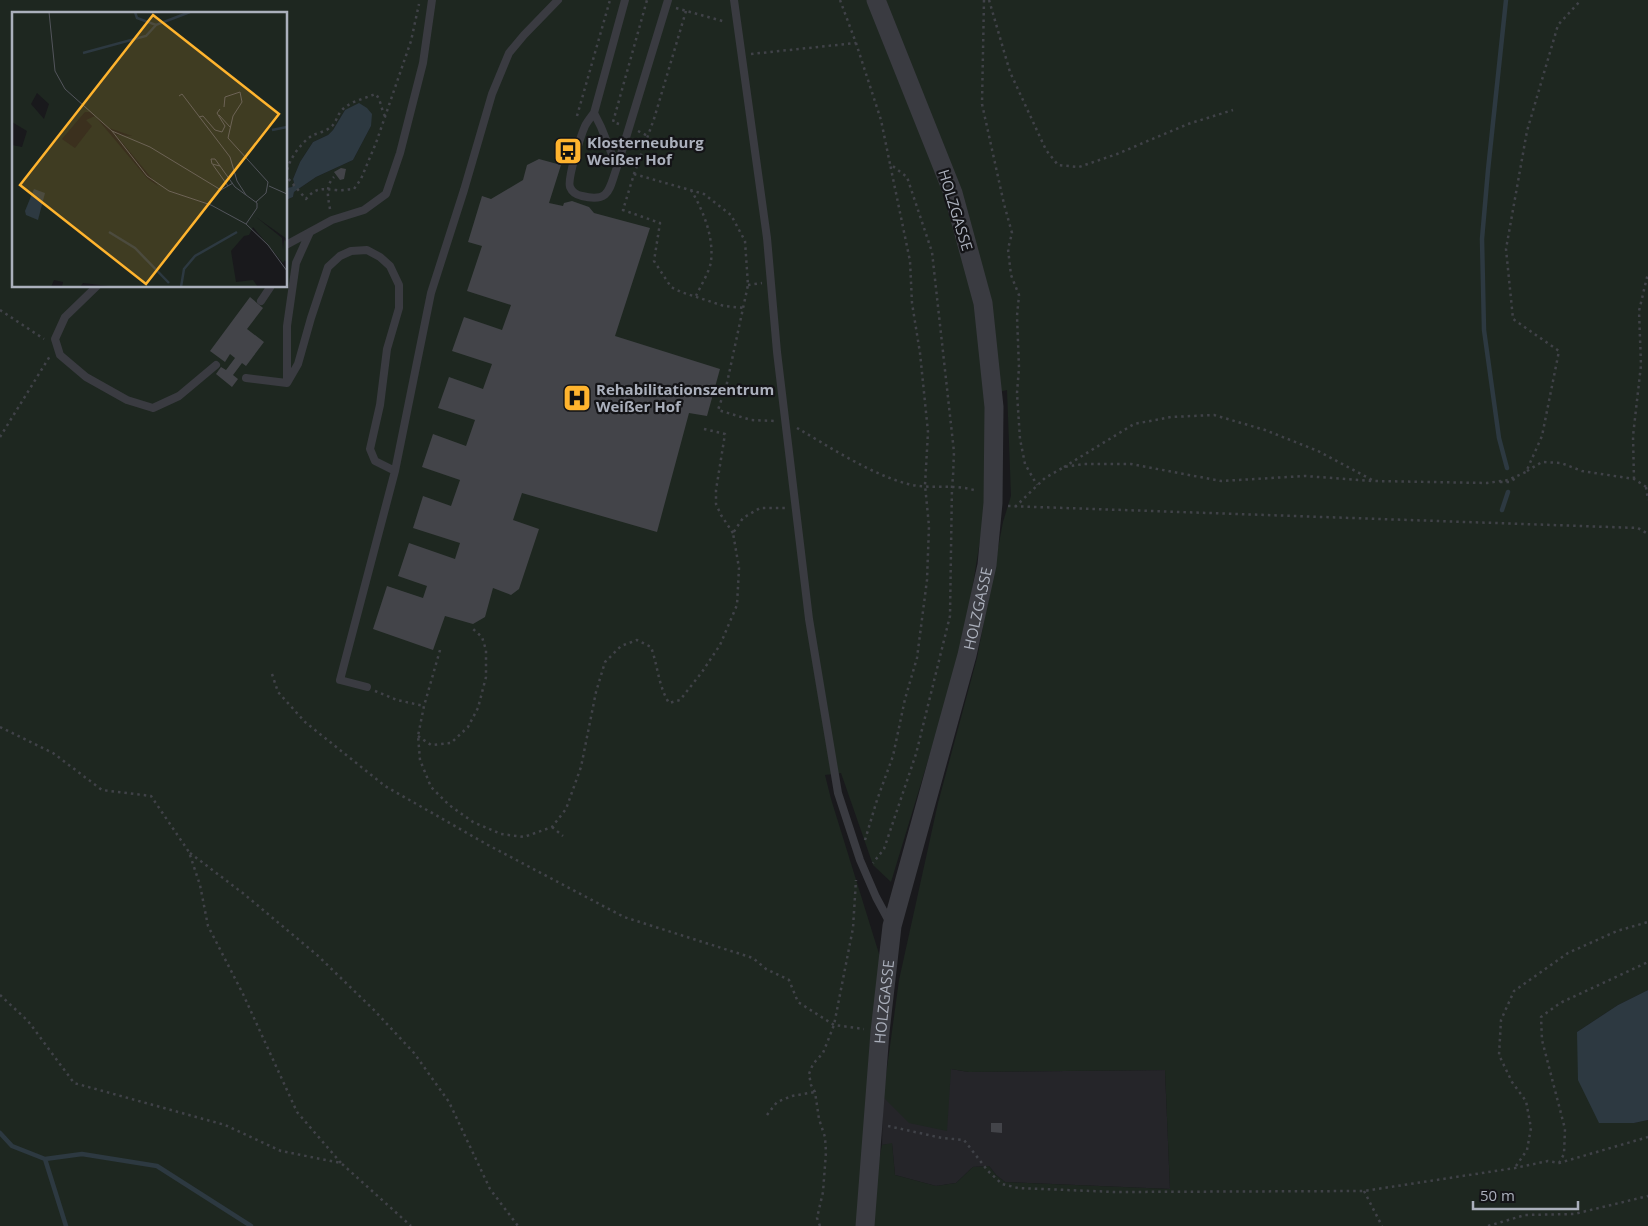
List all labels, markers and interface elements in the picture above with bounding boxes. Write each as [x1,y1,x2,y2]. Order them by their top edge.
inset map [12,12,288,288]
place label: Klosterneuburg Weißer Hof [587,132,704,169]
bus stop icon: Klosterneuburg Weißer Hof [553,136,583,166]
street label: HOLZGASSE [934,167,978,253]
place label: Rehabilitationszentrum Weißer Hof [596,379,774,416]
hospital icon: Rehabilitationszentrum Weißer Hof [562,383,592,413]
street label: HOLZGASSE [958,565,996,652]
street label: HOLZGASSE [869,959,898,1045]
scale bar [1473,1178,1578,1210]
text: 50 m [1480,1185,1515,1205]

